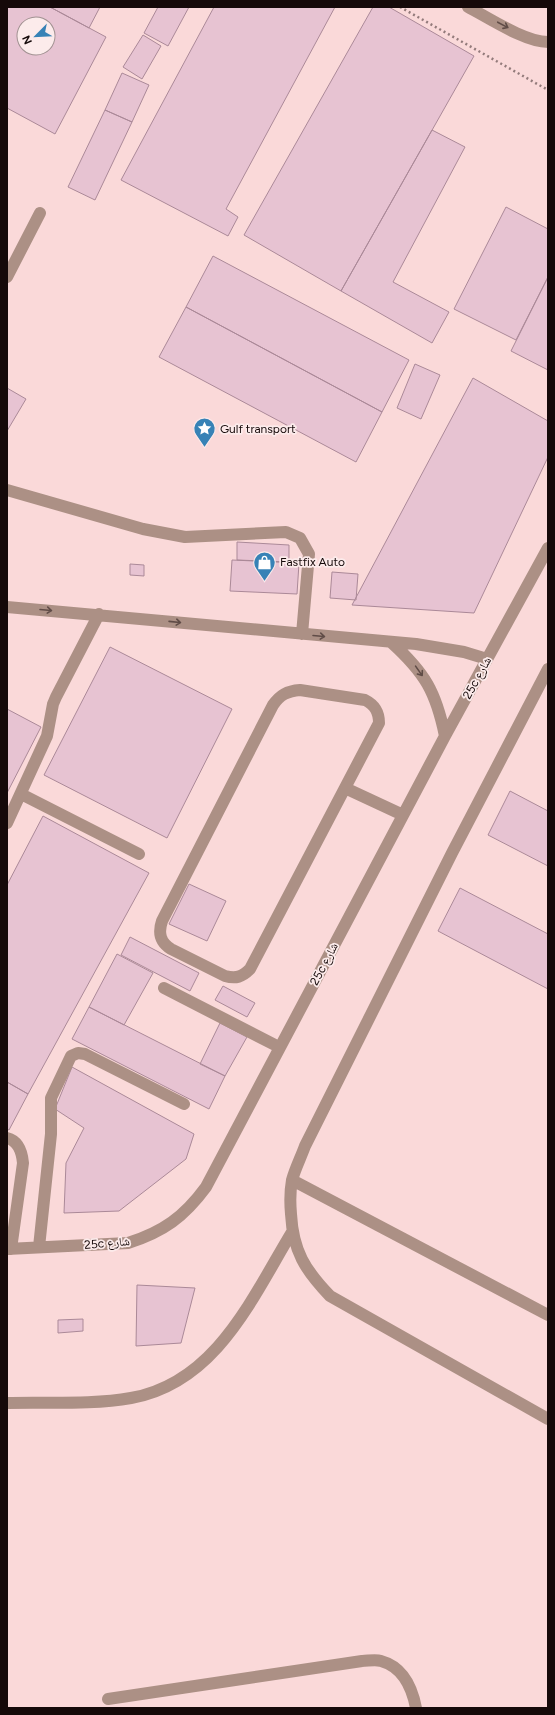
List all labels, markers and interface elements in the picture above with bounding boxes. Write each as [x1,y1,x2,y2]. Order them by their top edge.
north arrow [16,16,56,56]
one-way arrow [497,22,509,29]
text: N [20,33,35,46]
place icon: Gulf transport [191,416,217,449]
place label: Gulf transport [220,422,296,436]
shop icon: Fastfix Auto [251,549,277,582]
place label: Fastfix Auto [280,555,345,569]
one-way arrow [39,606,52,613]
one-way arrow [168,618,181,625]
one-way arrow [312,632,325,639]
street label: 25c شارع [460,654,495,702]
one-way arrow [415,665,423,676]
street label: 25c شارع [307,940,342,988]
street label: 25c شارع [84,1234,131,1253]

